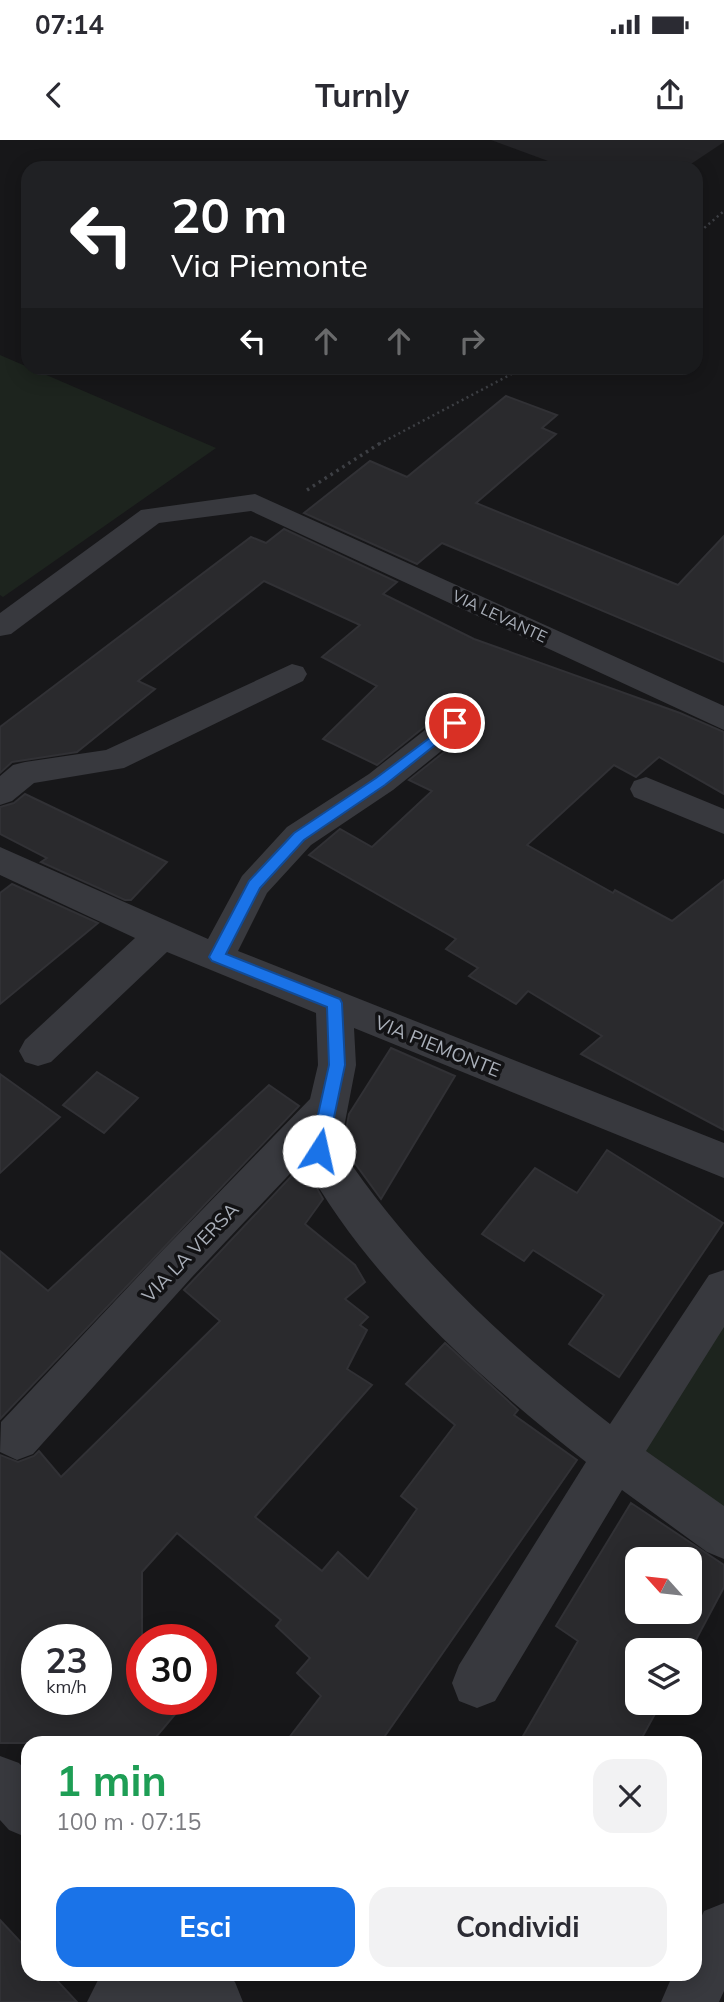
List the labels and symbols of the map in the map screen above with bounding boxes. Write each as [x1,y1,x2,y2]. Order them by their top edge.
street label: VIA LEVANTE [449,585,551,647]
pin [425,693,485,753]
street label: VIA PIEMONTE [372,1010,504,1082]
position arrow [282,1114,356,1188]
street label: VIA LA VERSA [136,1197,244,1307]
north arrow [625,1547,702,1624]
speed limit sign: 30 [126,1624,217,1715]

